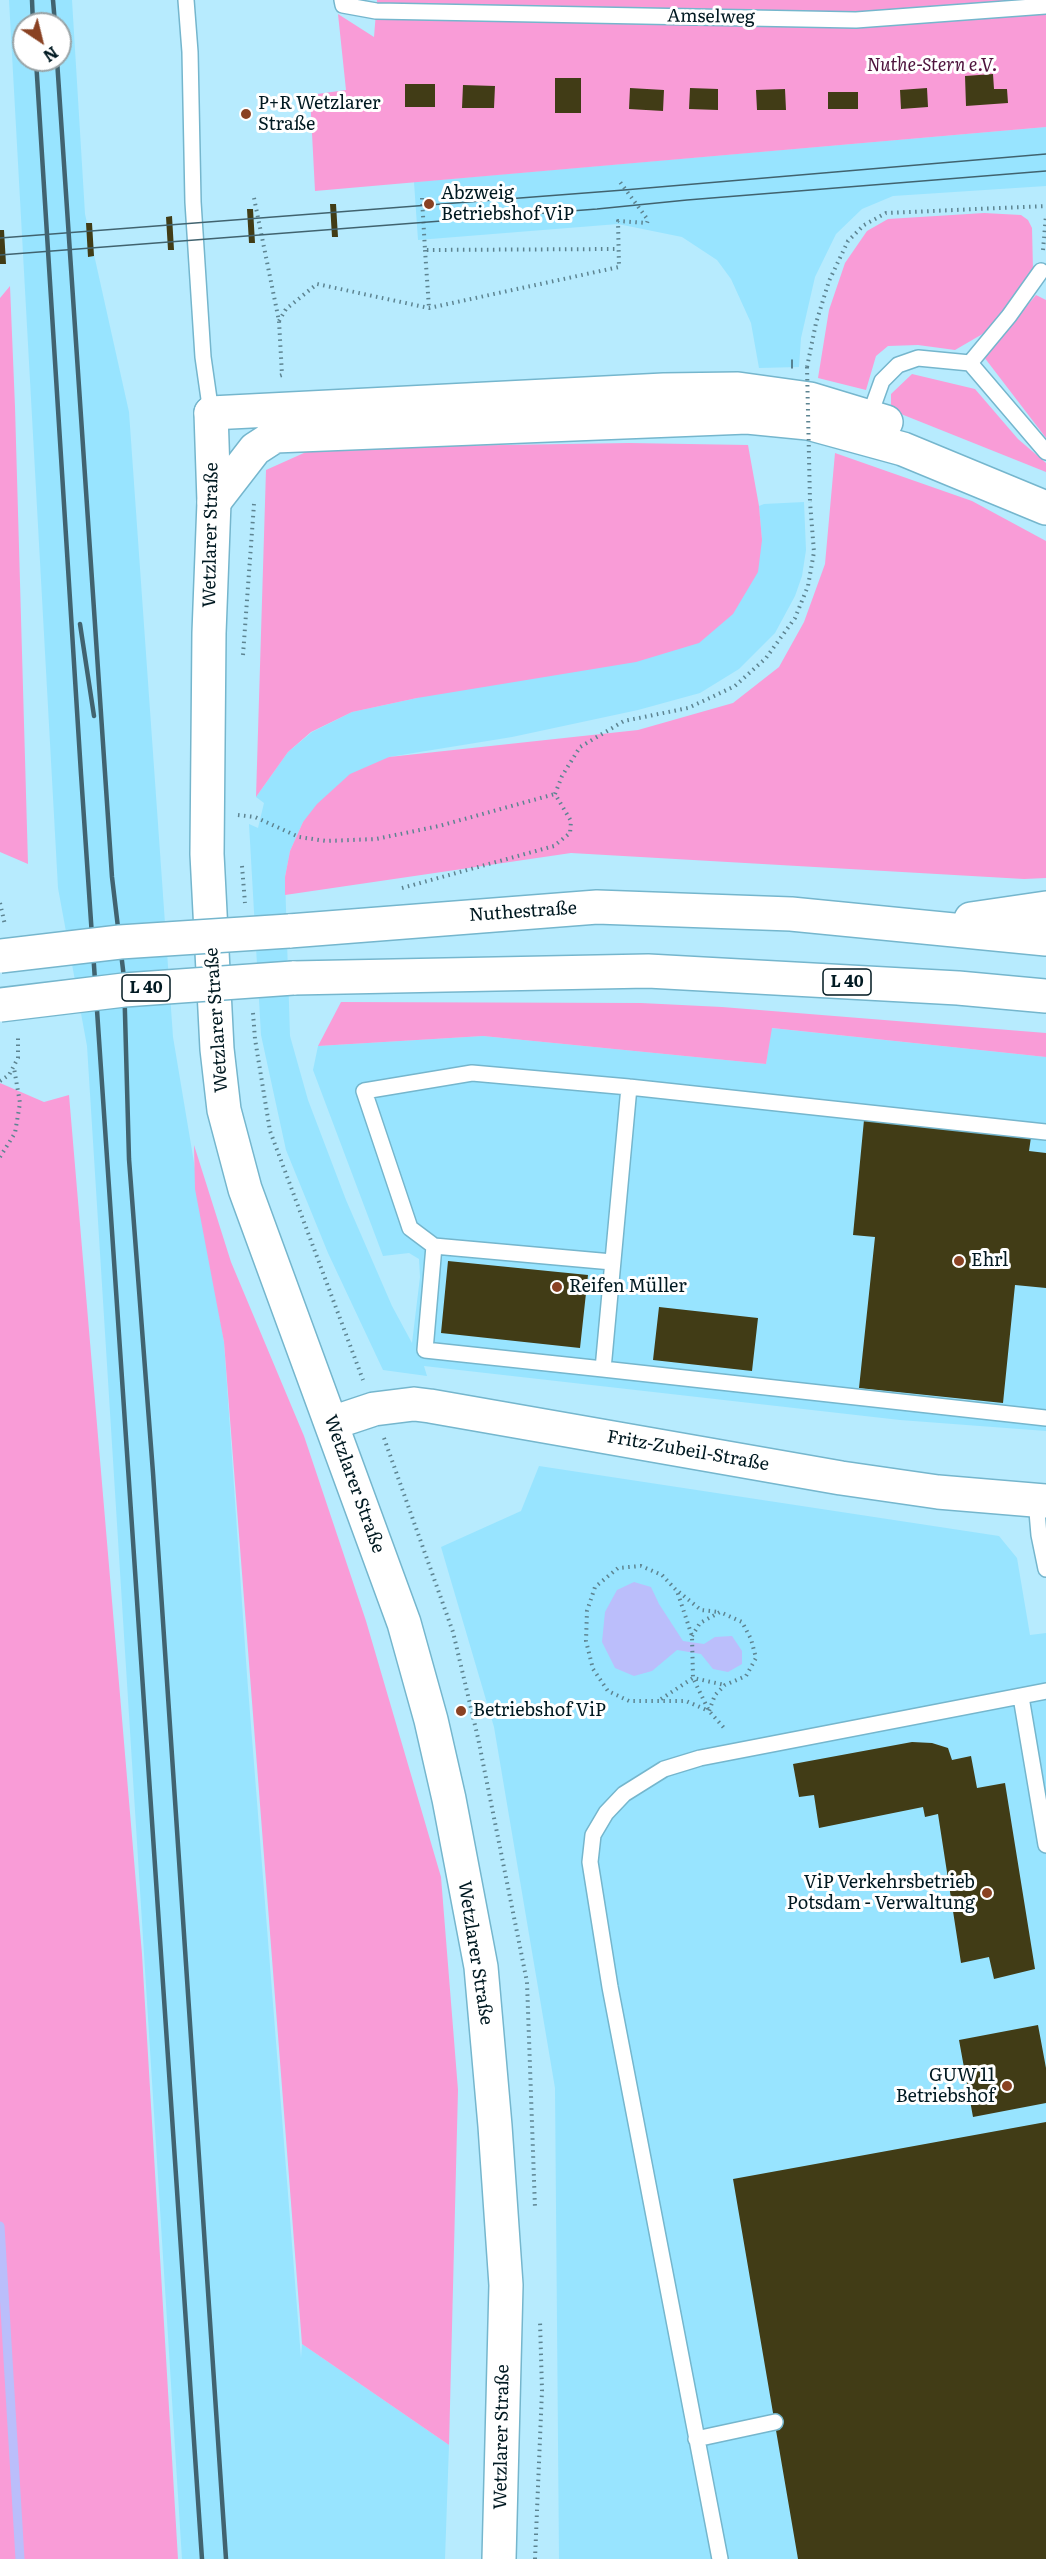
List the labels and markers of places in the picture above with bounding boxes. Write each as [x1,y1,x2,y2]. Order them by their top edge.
place label: P+R Wetzlarer Straße [258,93,381,136]
marker: P+R Wetzlarer Straße [239,107,253,121]
place label: Abzweig Betriebshof ViP [441,183,574,226]
marker: Abzweig Betriebshof ViP [422,197,436,211]
place label: Ehrl [971,1250,1008,1272]
marker: Ehrl [952,1254,966,1268]
place label: Reifen Müller [569,1276,687,1298]
marker: Reifen Müller [550,1280,564,1294]
place label: Betriebshof ViP [473,1700,606,1722]
marker: Betriebshof ViP [454,1704,468,1718]
place label: ViP Verkehrsbetrieb Potsdam - Verwaltung [787,1872,975,1914]
marker: ViP Verkehrsbetrieb Potsdam - Verwaltung [980,1886,994,1900]
place label: GUW 11 Betriebshof [896,2065,995,2108]
marker: GUW 11 Betriebshof [1000,2079,1014,2093]

